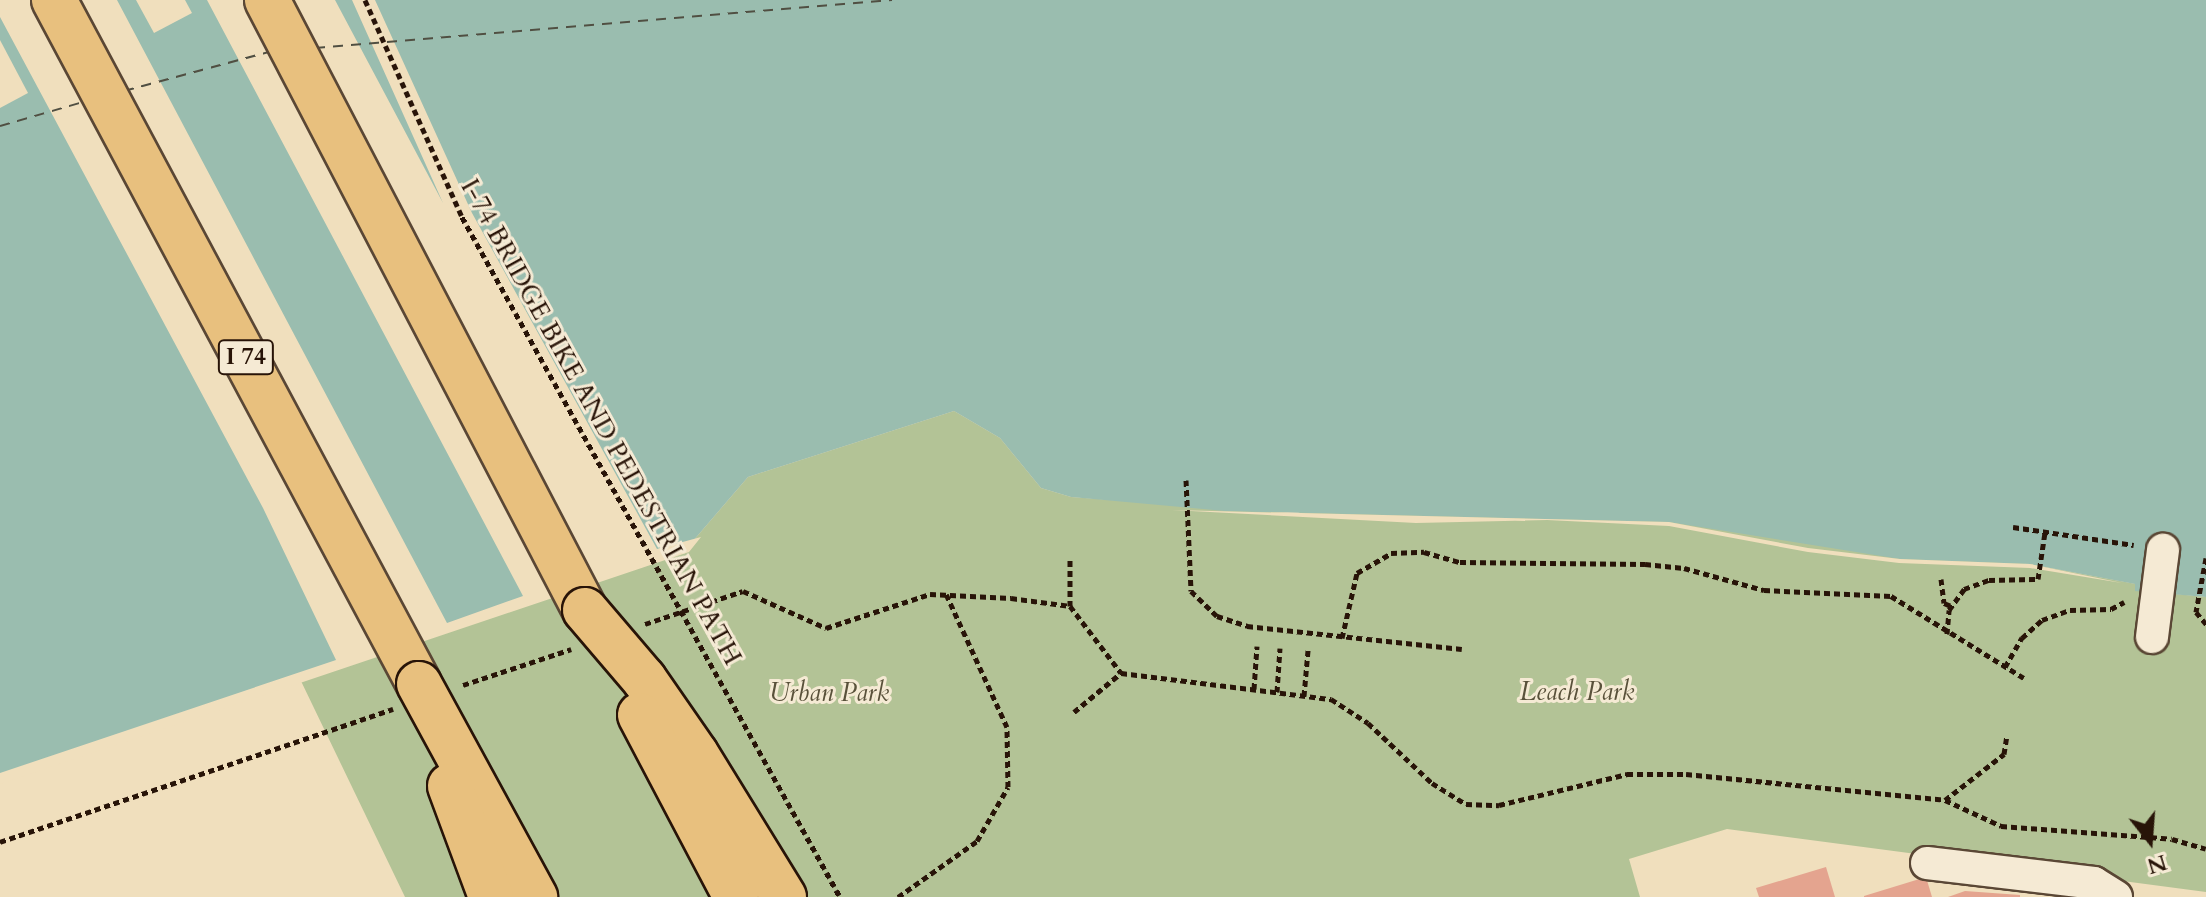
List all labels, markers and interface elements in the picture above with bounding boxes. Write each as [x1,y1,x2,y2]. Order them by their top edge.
street label: I-74 BRIDGE BIKE AND PEDESTRIAN PATH [454,173,748,671]
road number: I 74 [216,337,276,377]
park label: Leach Park [1520,676,1634,708]
park label: Urban Park [769,677,889,709]
north arrow [2110,801,2190,881]
text: N [2144,847,2171,881]

